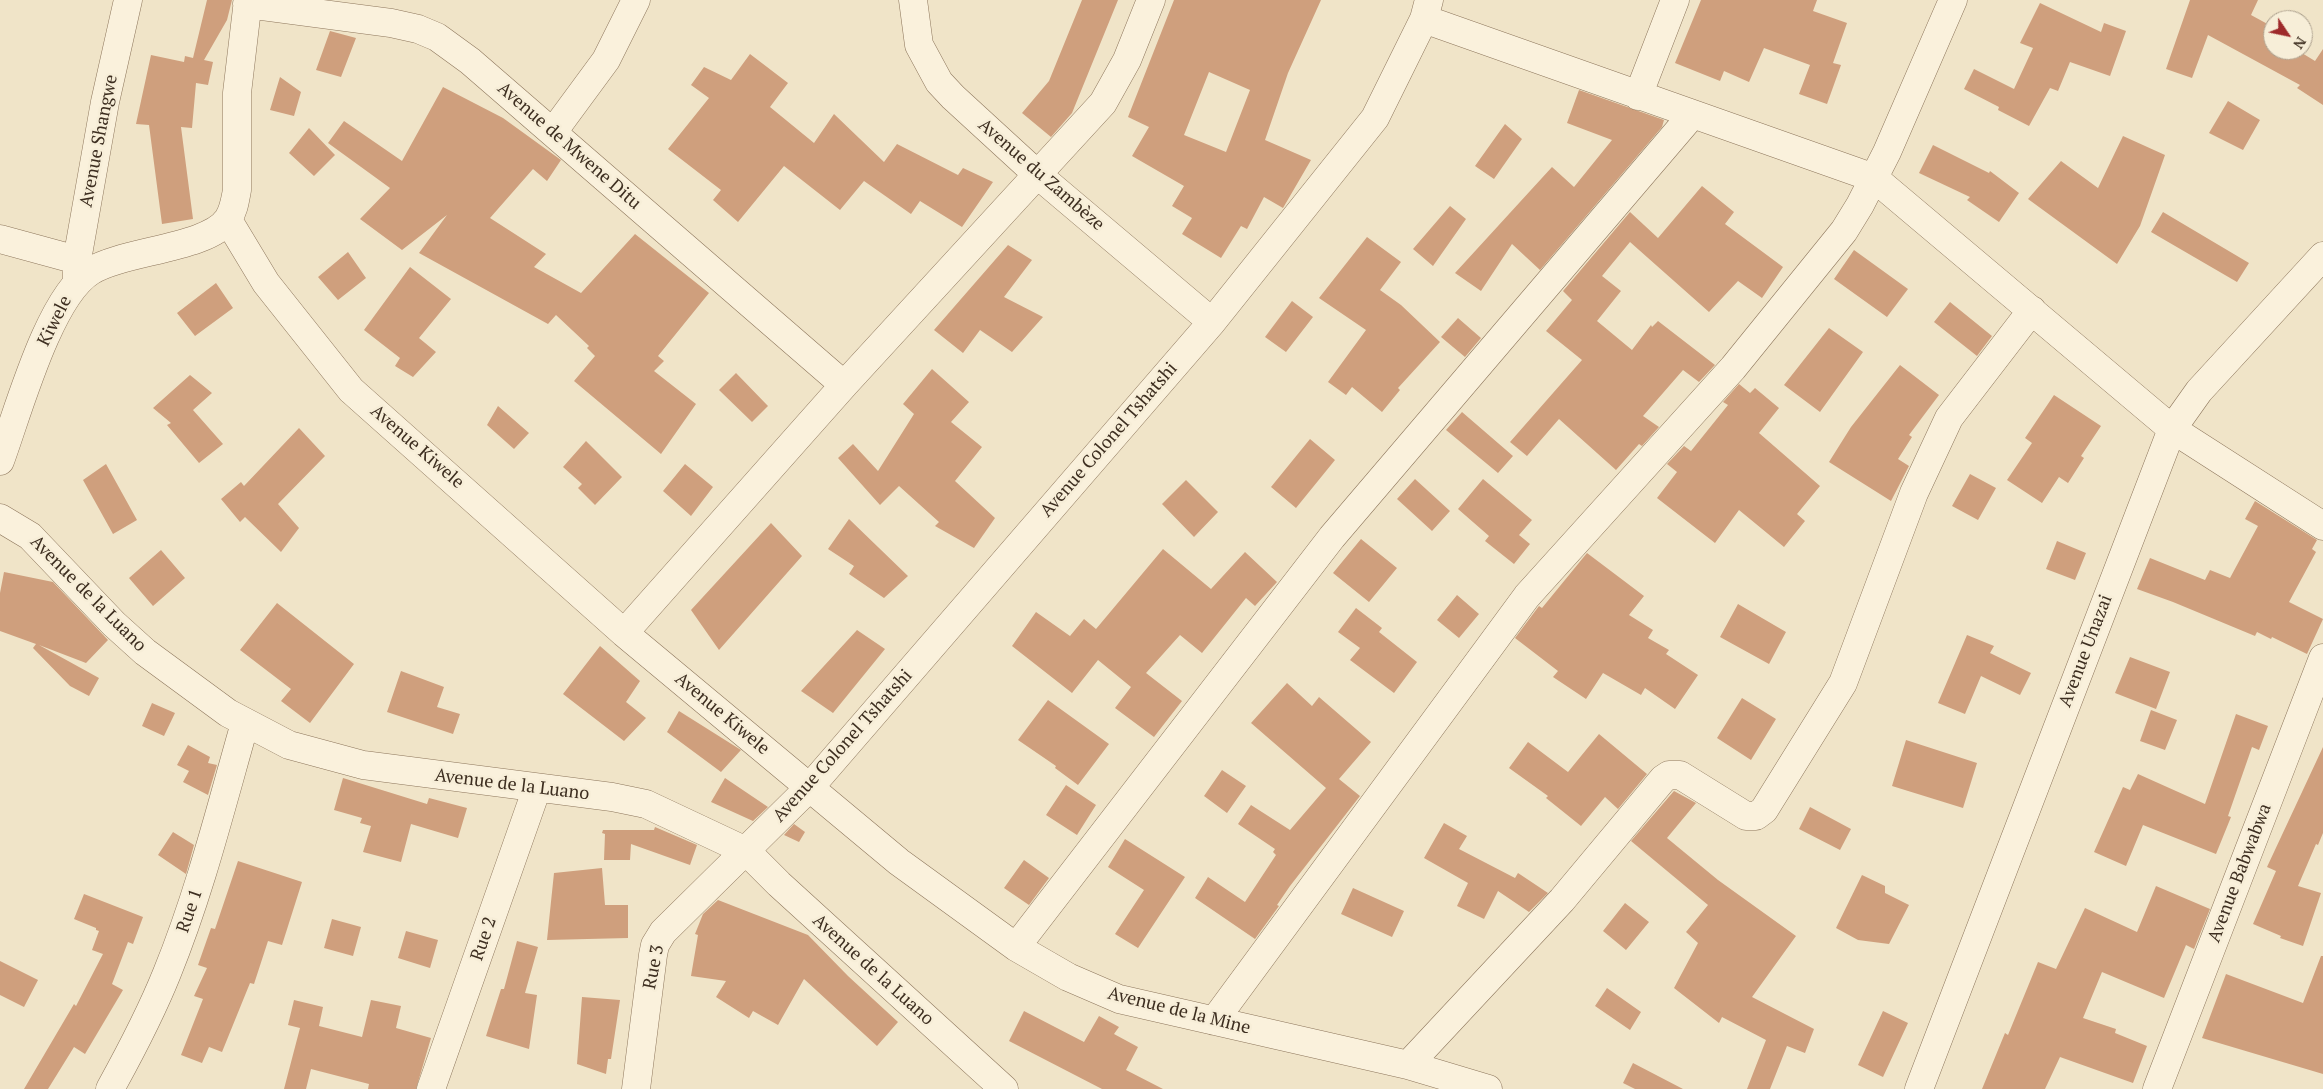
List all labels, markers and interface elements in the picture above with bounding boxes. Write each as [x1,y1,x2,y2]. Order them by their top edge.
north arrow [2263,10,2313,60]
text: N [2289,33,2311,53]
street label: Avenue Shangwe [76,73,122,209]
street label: Avenue de Mwene Ditu [493,78,645,214]
street label: Avenue du Zambèze [974,114,1108,236]
street label: Kiwele [33,292,77,350]
street label: Avenue Colonel Tshatshi [1036,358,1182,522]
street label: Avenue Kiwele [366,401,468,493]
street label: Avenue de la Luano [25,531,151,657]
street label: Avenue Unazai [2055,592,2117,710]
street label: Avenue Colonel Tshatshi [769,665,917,827]
street label: Avenue Kiwele [670,668,774,760]
street label: Avenue de la Luano [433,765,591,805]
street label: Avenue Babwabwa [2204,800,2276,946]
street label: Rue 1 [172,886,208,936]
street label: Avenue de la Luano [808,910,938,1030]
street label: Rue 2 [466,914,502,964]
street label: Rue 3 [639,943,669,991]
street label: Avenue de la Mine [1105,983,1253,1039]

